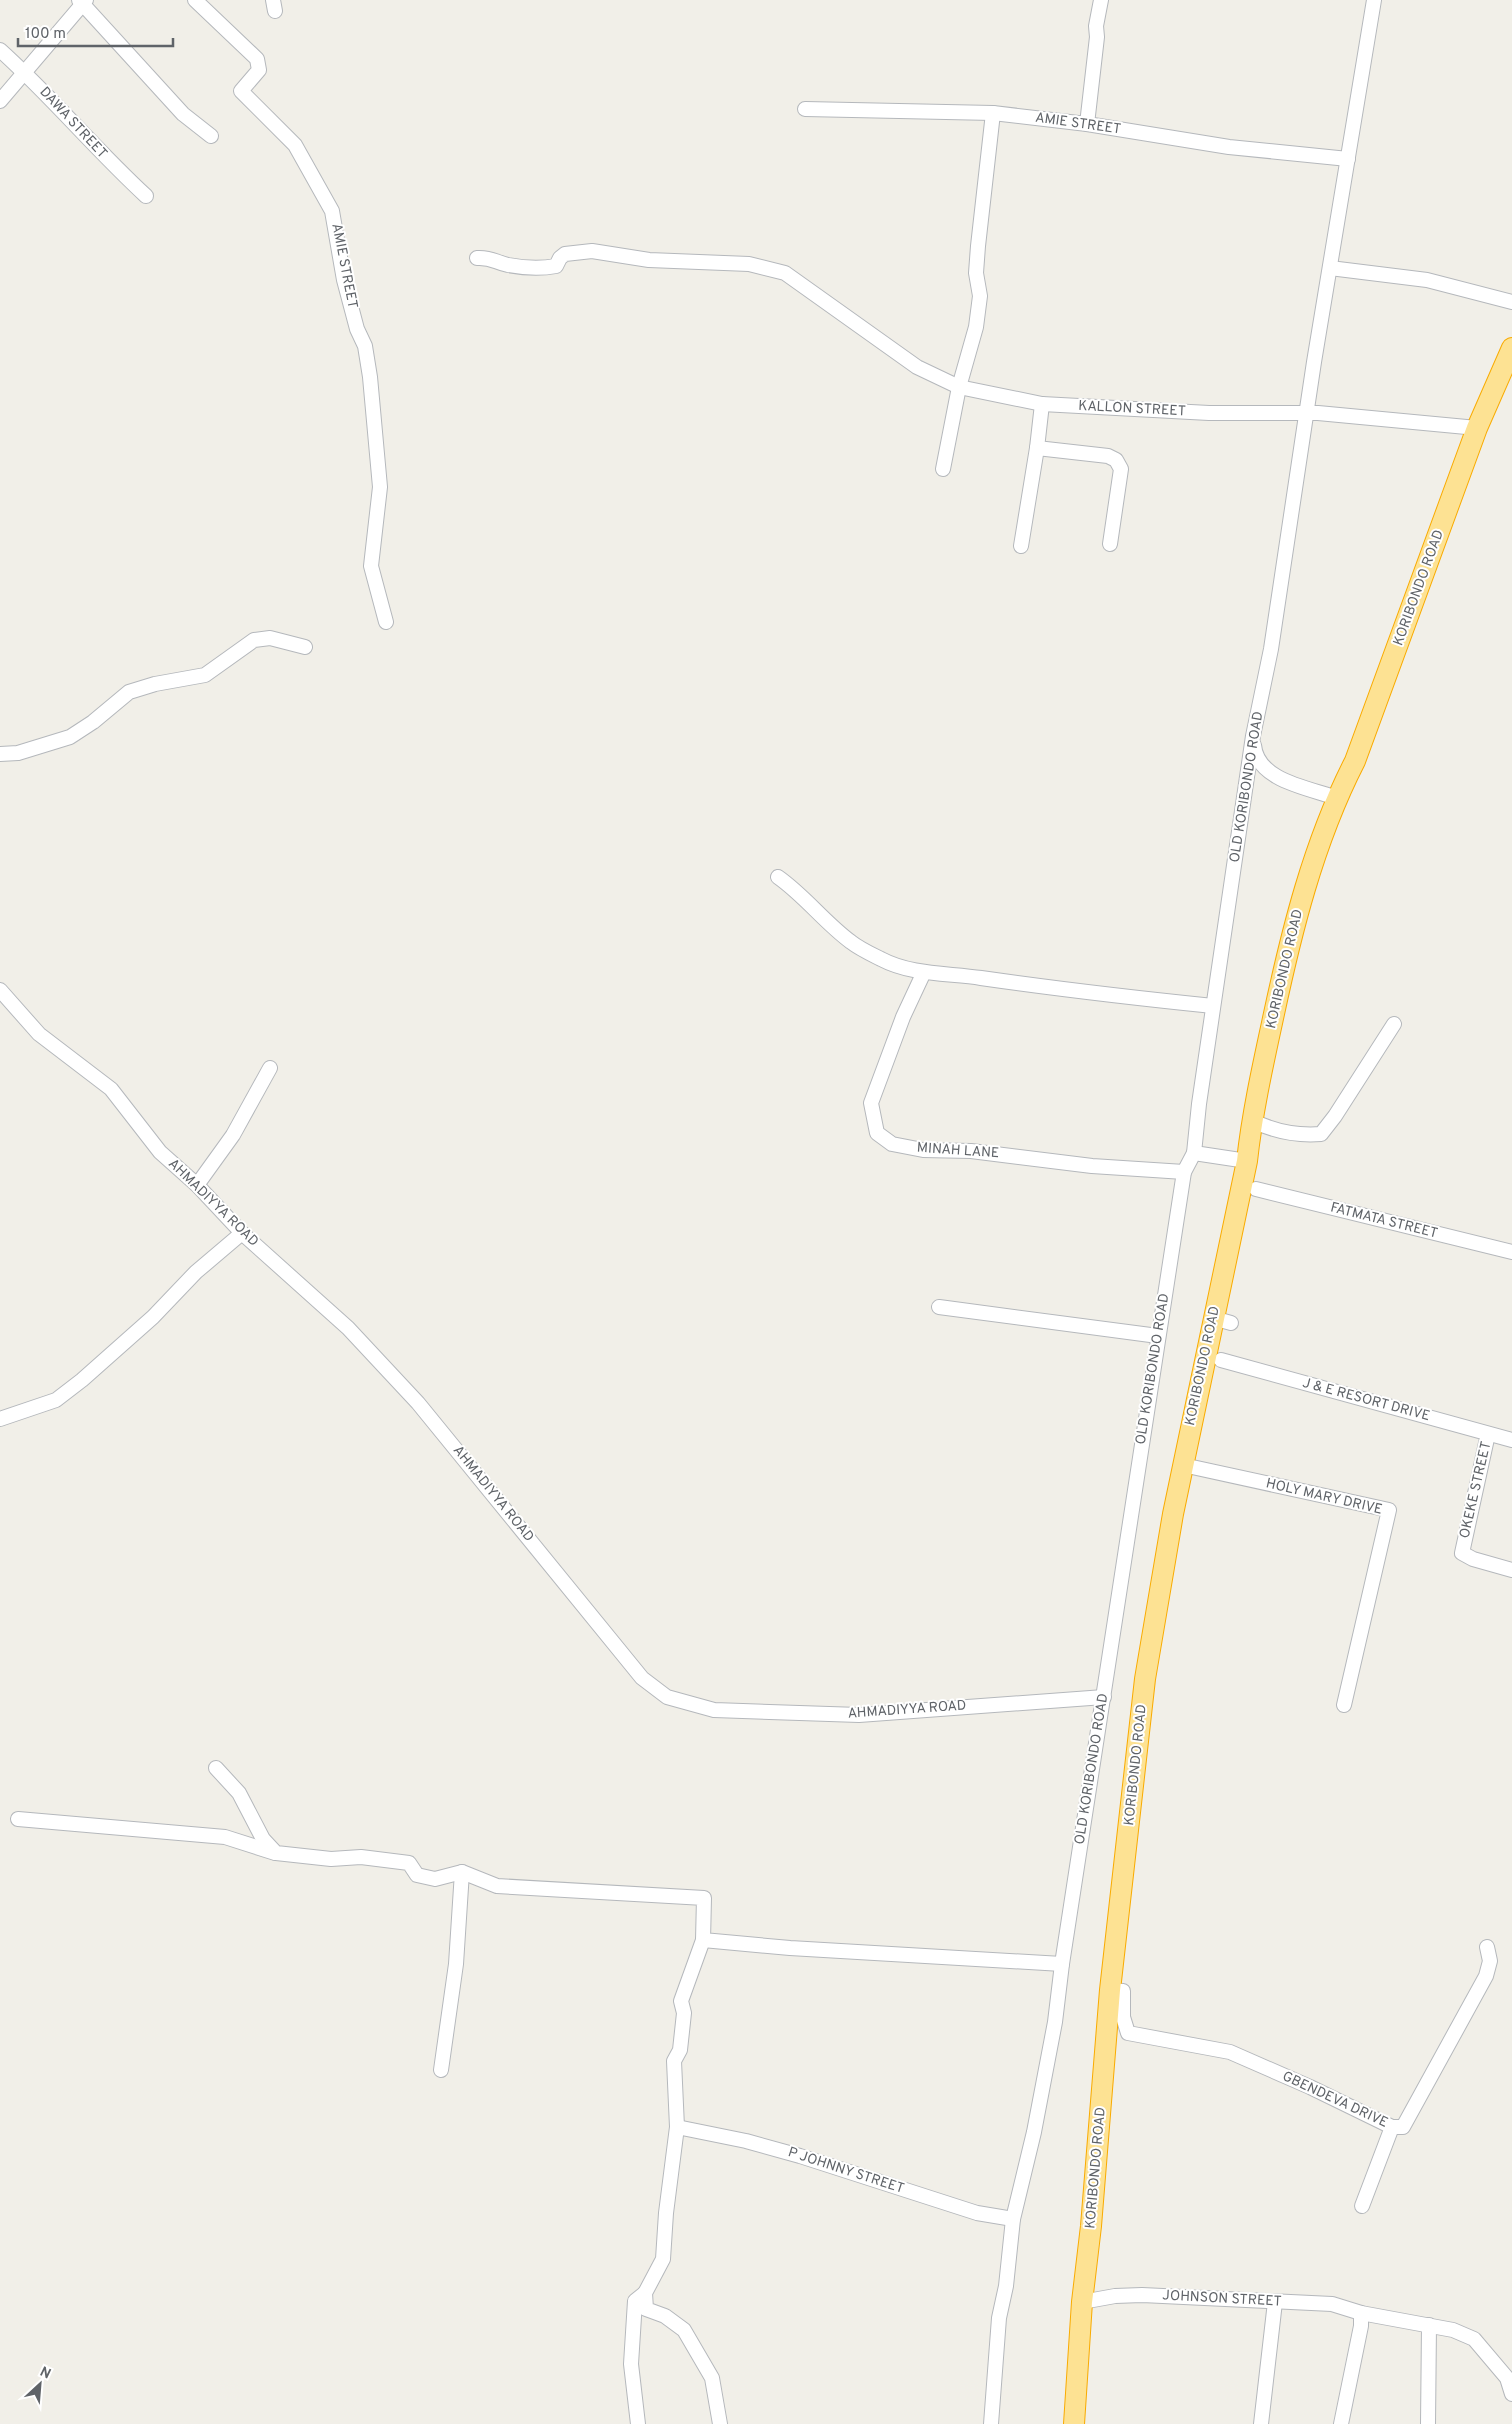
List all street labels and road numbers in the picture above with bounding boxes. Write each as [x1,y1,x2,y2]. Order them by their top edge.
street label: DAWA STREET [36,84,110,162]
street label: AMIE STREET [1034,110,1122,138]
street label: AMIE STREET [327,222,361,310]
street label: KALLON STREET [1078,398,1186,420]
street label: KORIBONDO ROAD [1390,528,1448,648]
street label: OLD KORIBONDO ROAD [1227,710,1267,864]
street label: KORIBONDO ROAD [1263,908,1307,1030]
street label: MINAH LANE [916,1140,1000,1162]
street label: AHMADIYYA ROAD [164,1156,262,1250]
street label: FATMATA STREET [1329,1199,1439,1243]
street label: OLD KORIBONDO ROAD [1133,1292,1173,1446]
street label: KORIBONDO ROAD [1182,1305,1224,1427]
street label: J & E RESORT DRIVE [1300,1375,1432,1425]
street label: OKEKE STREET [1457,1440,1495,1540]
street label: AHMADIYYA ROAD [449,1442,537,1546]
street label: HOLY MARY DRIVE [1264,1475,1384,1519]
street label: OLD KORIBONDO ROAD [1072,1692,1112,1846]
street label: AHMADIYYA ROAD [847,1697,967,1723]
street label: KORIBONDO ROAD [1121,1703,1151,1827]
street label: GBENDEVA DRIVE [1279,2068,1391,2132]
street label: KORIBONDO ROAD [1082,2107,1110,2229]
street label: P JOHNNY STREET [786,2144,906,2198]
street label: JOHNSON STREET [1162,2287,1282,2311]

